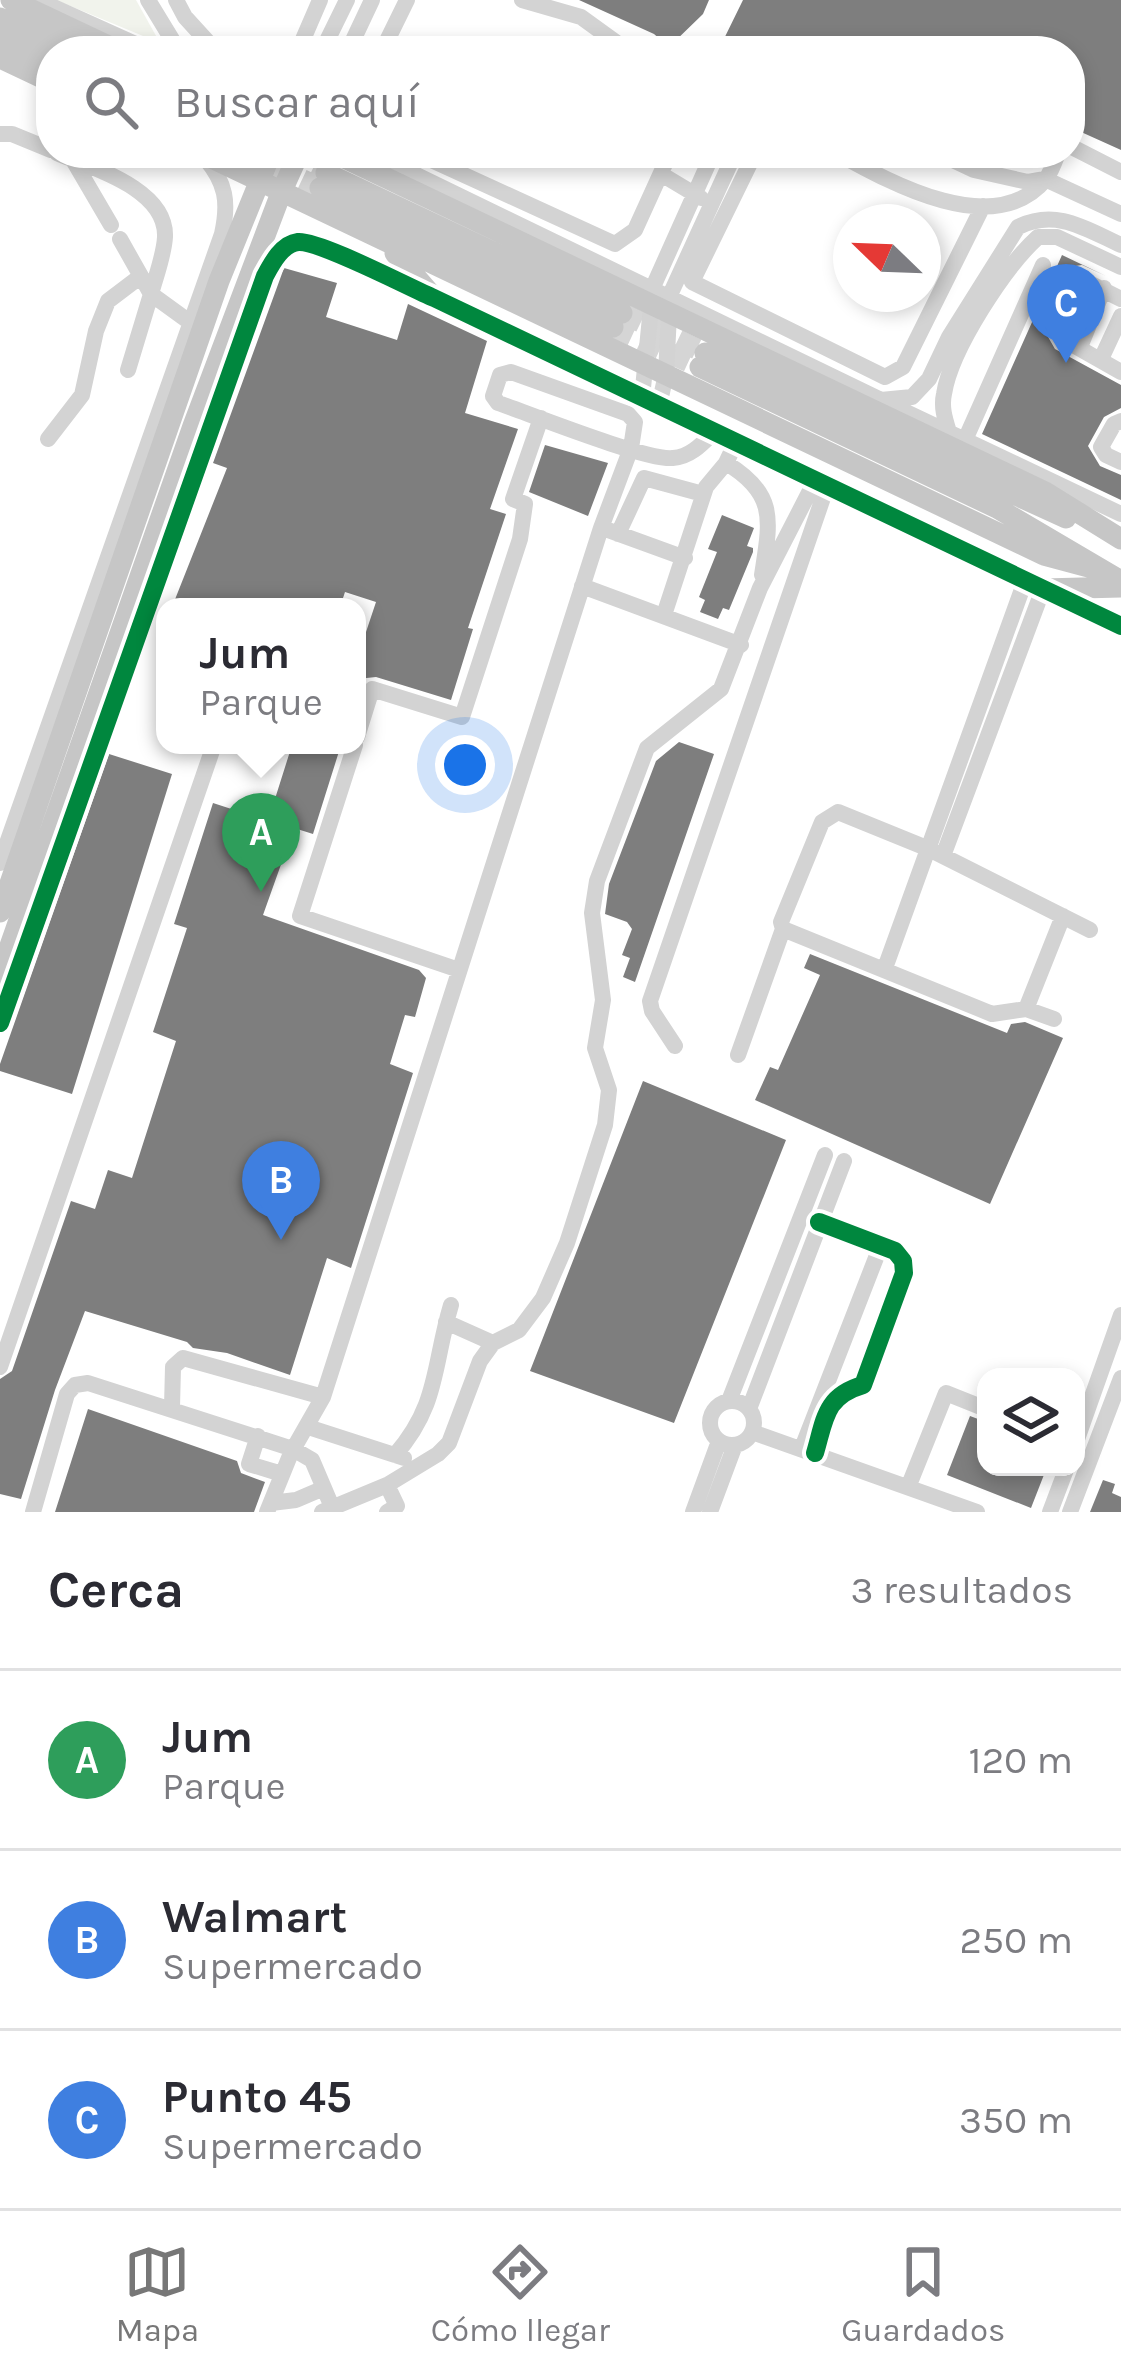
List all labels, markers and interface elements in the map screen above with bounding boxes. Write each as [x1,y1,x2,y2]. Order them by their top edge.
search box [36,36,1085,168]
icon: search [78,69,144,135]
text: Buscar aquí [174,76,420,128]
north arrow [833,204,941,312]
pin: C [1027,264,1105,363]
popup [156,598,366,754]
text: Jum [199,627,290,679]
text: Parque [199,679,323,725]
your location [435,735,495,795]
pin: A [222,793,300,892]
pin: B [242,1141,320,1240]
map controls [977,1368,1085,1476]
button: layers [977,1368,1085,1476]
text: Cerca [48,1560,184,1620]
text: 3 resultados [851,1567,1073,1613]
text: Jum [162,1711,253,1763]
text: A [75,1737,99,1783]
text: 120 m [969,1737,1073,1783]
text: Parque [162,1763,286,1809]
text: Walmart [162,1891,347,1943]
text: B [74,1917,100,1963]
text: 250 m [959,1917,1073,1963]
text: Supermercado [162,1943,423,1989]
text: Punto 45 [162,2071,352,2123]
text: C [75,2097,99,2143]
text: 350 m [959,2097,1073,2143]
text: Supermercado [162,2123,423,2169]
tab: Mapa [116,2239,199,2349]
tab: Cómo llegar [431,2239,610,2349]
tab: Guardados [841,2239,1005,2349]

